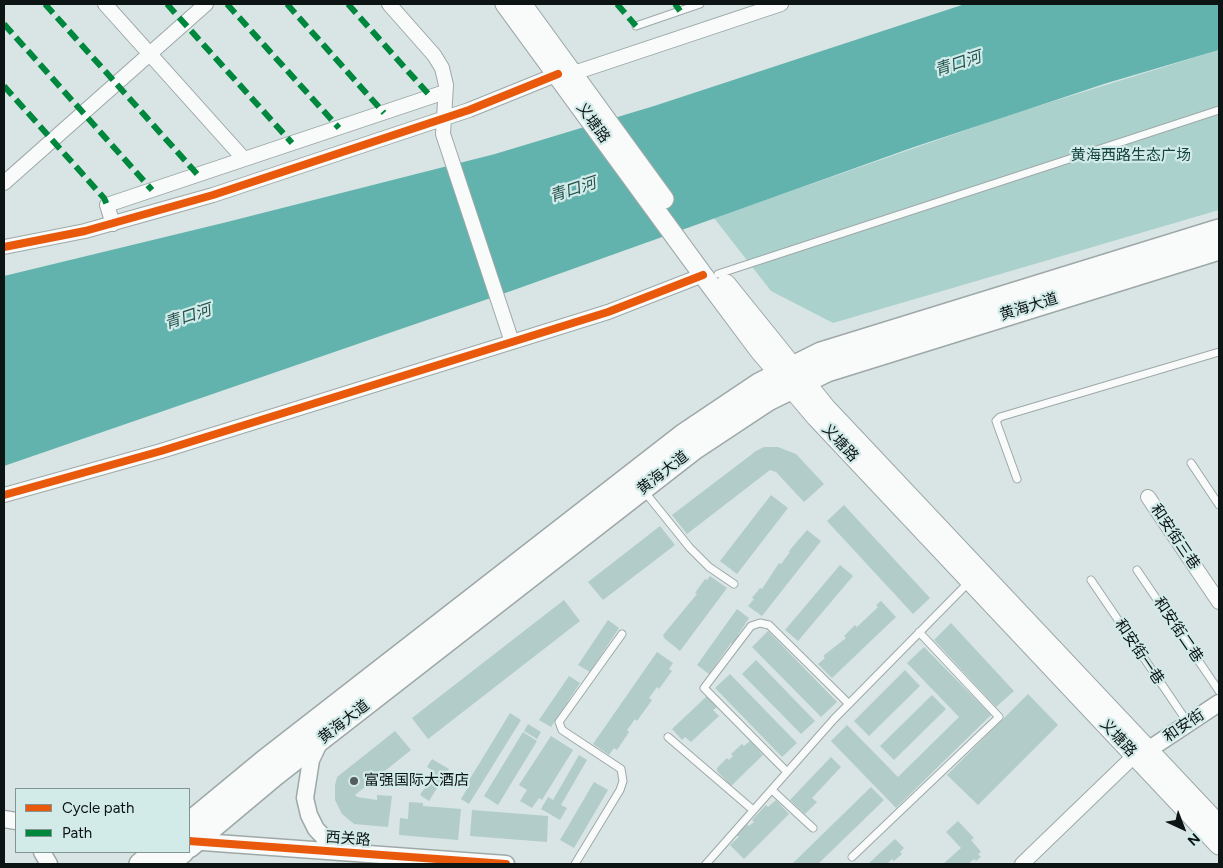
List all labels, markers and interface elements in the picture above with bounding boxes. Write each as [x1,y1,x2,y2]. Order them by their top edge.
water label: 青口河 [932,47,984,81]
street label: 义塘路 [572,100,614,146]
park label: 黄海西路生态广场 [1071,147,1191,165]
water label: 青口河 [547,173,599,207]
street label: 黄海大道 [998,290,1060,324]
water label: 青口河 [162,300,214,334]
street label: 义塘路 [818,420,862,466]
street label: 黄海大道 [634,447,692,499]
street label: 和安街三巷 [1147,501,1203,573]
street label: 和安街二巷 [1150,594,1206,666]
street label: 和安街一巷 [1111,616,1167,688]
street label: 黄海大道 [315,696,373,748]
street label: 和安街 [1160,706,1208,746]
street label: 义塘路 [1096,715,1140,761]
place label: 富强国际大酒店 [364,772,469,790]
marker: 富强国际大酒店 [348,775,360,787]
legend [15,788,190,853]
text: Cycle path [62,799,134,817]
north arrow [1158,803,1208,853]
text: Path [62,824,92,842]
street label: 西关路 [325,828,371,850]
text: N [1184,829,1203,849]

